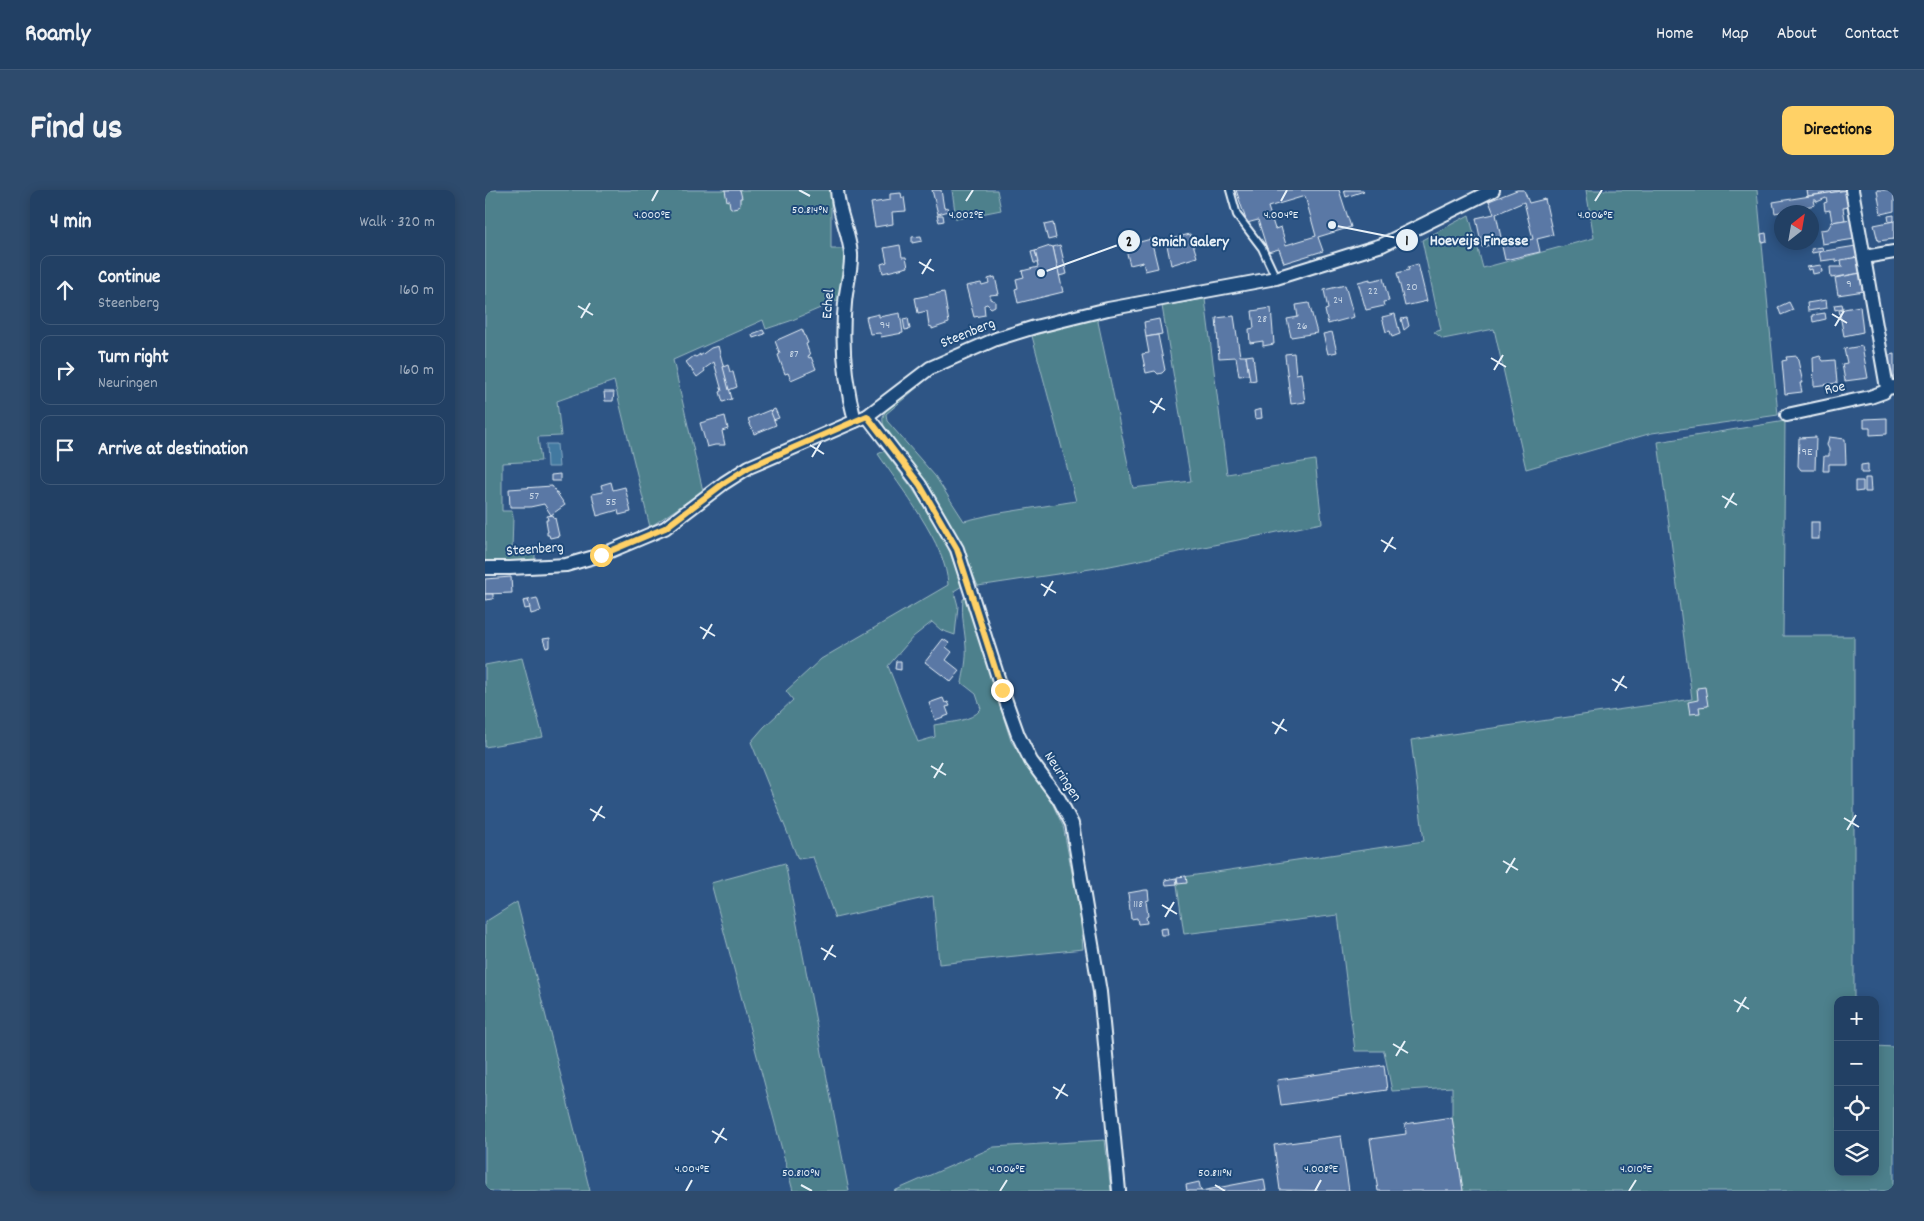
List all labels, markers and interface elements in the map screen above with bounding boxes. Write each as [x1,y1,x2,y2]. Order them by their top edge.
text: Roamly [25,18,91,52]
text: Home [1656,22,1693,47]
text: Map [1721,22,1749,47]
text: About [1777,22,1817,47]
text: Contact [1845,22,1899,47]
text: Find us [30,105,122,155]
button: Directions [1782,106,1894,155]
text: 50.814°N [792,202,828,219]
north arrow [1774,205,1819,250]
text: 4.000°E [634,207,670,224]
text: 4.002°E [949,207,984,224]
text: 4.004°E [1264,207,1299,224]
text: 4.006°E [1577,207,1613,224]
text: 4 min [50,208,92,238]
text: Walk · 320 m [359,211,435,234]
callout: Hoeveijs Finesse [1394,224,1538,255]
callout: Smich Galery [1116,225,1239,256]
text: Hoeveijs Finesse [1430,230,1528,253]
text: Smich Galery [1151,231,1230,254]
text: 1 [1405,231,1409,253]
text: 2 [1126,232,1132,254]
text: Continue [98,265,160,292]
icon: ahead [51,276,79,304]
house number: 9 [1846,276,1852,293]
text: 160 m [399,279,434,302]
house number: 20 [1406,279,1418,296]
house number: 22 [1368,283,1378,300]
street label: Echel [817,288,841,320]
text: Steenberg [98,292,159,315]
house number: 24 [1333,292,1343,309]
house number: 28 [1257,311,1267,328]
street label: Steenberg [937,313,999,355]
house number: 94 [880,317,890,334]
house number: 26 [1296,318,1308,335]
text: Turn right [98,345,169,372]
house number: 87 [789,346,799,363]
icon: right [51,356,79,384]
text: 160 m [399,359,434,382]
text: Neuringen [98,372,158,395]
street label: Roe [1823,376,1848,402]
icon: arrive [51,436,79,464]
text: Arrive at destination [98,437,248,464]
house number: 9E [1802,444,1813,461]
house number: 57 [529,488,539,505]
house number: 55 [605,494,617,511]
street label: Steenberg [506,537,564,563]
route start [590,544,613,567]
route end [991,679,1014,702]
street label: Neuringen [1038,748,1086,806]
house number: 118 [1133,896,1143,913]
map controls [1834,996,1879,1176]
button: + [1834,996,1879,1041]
button: − [1834,1041,1879,1086]
button: locate [1834,1086,1879,1131]
button: layers [1834,1131,1879,1176]
text: 4.004°E [675,1161,710,1178]
text: 4.006°E [989,1161,1025,1178]
text: 4.008°E [1304,1161,1339,1178]
text: 4.010°E [1620,1161,1653,1178]
text: 50.810°N [782,1165,820,1182]
text: 50.811°N [1198,1165,1232,1182]

